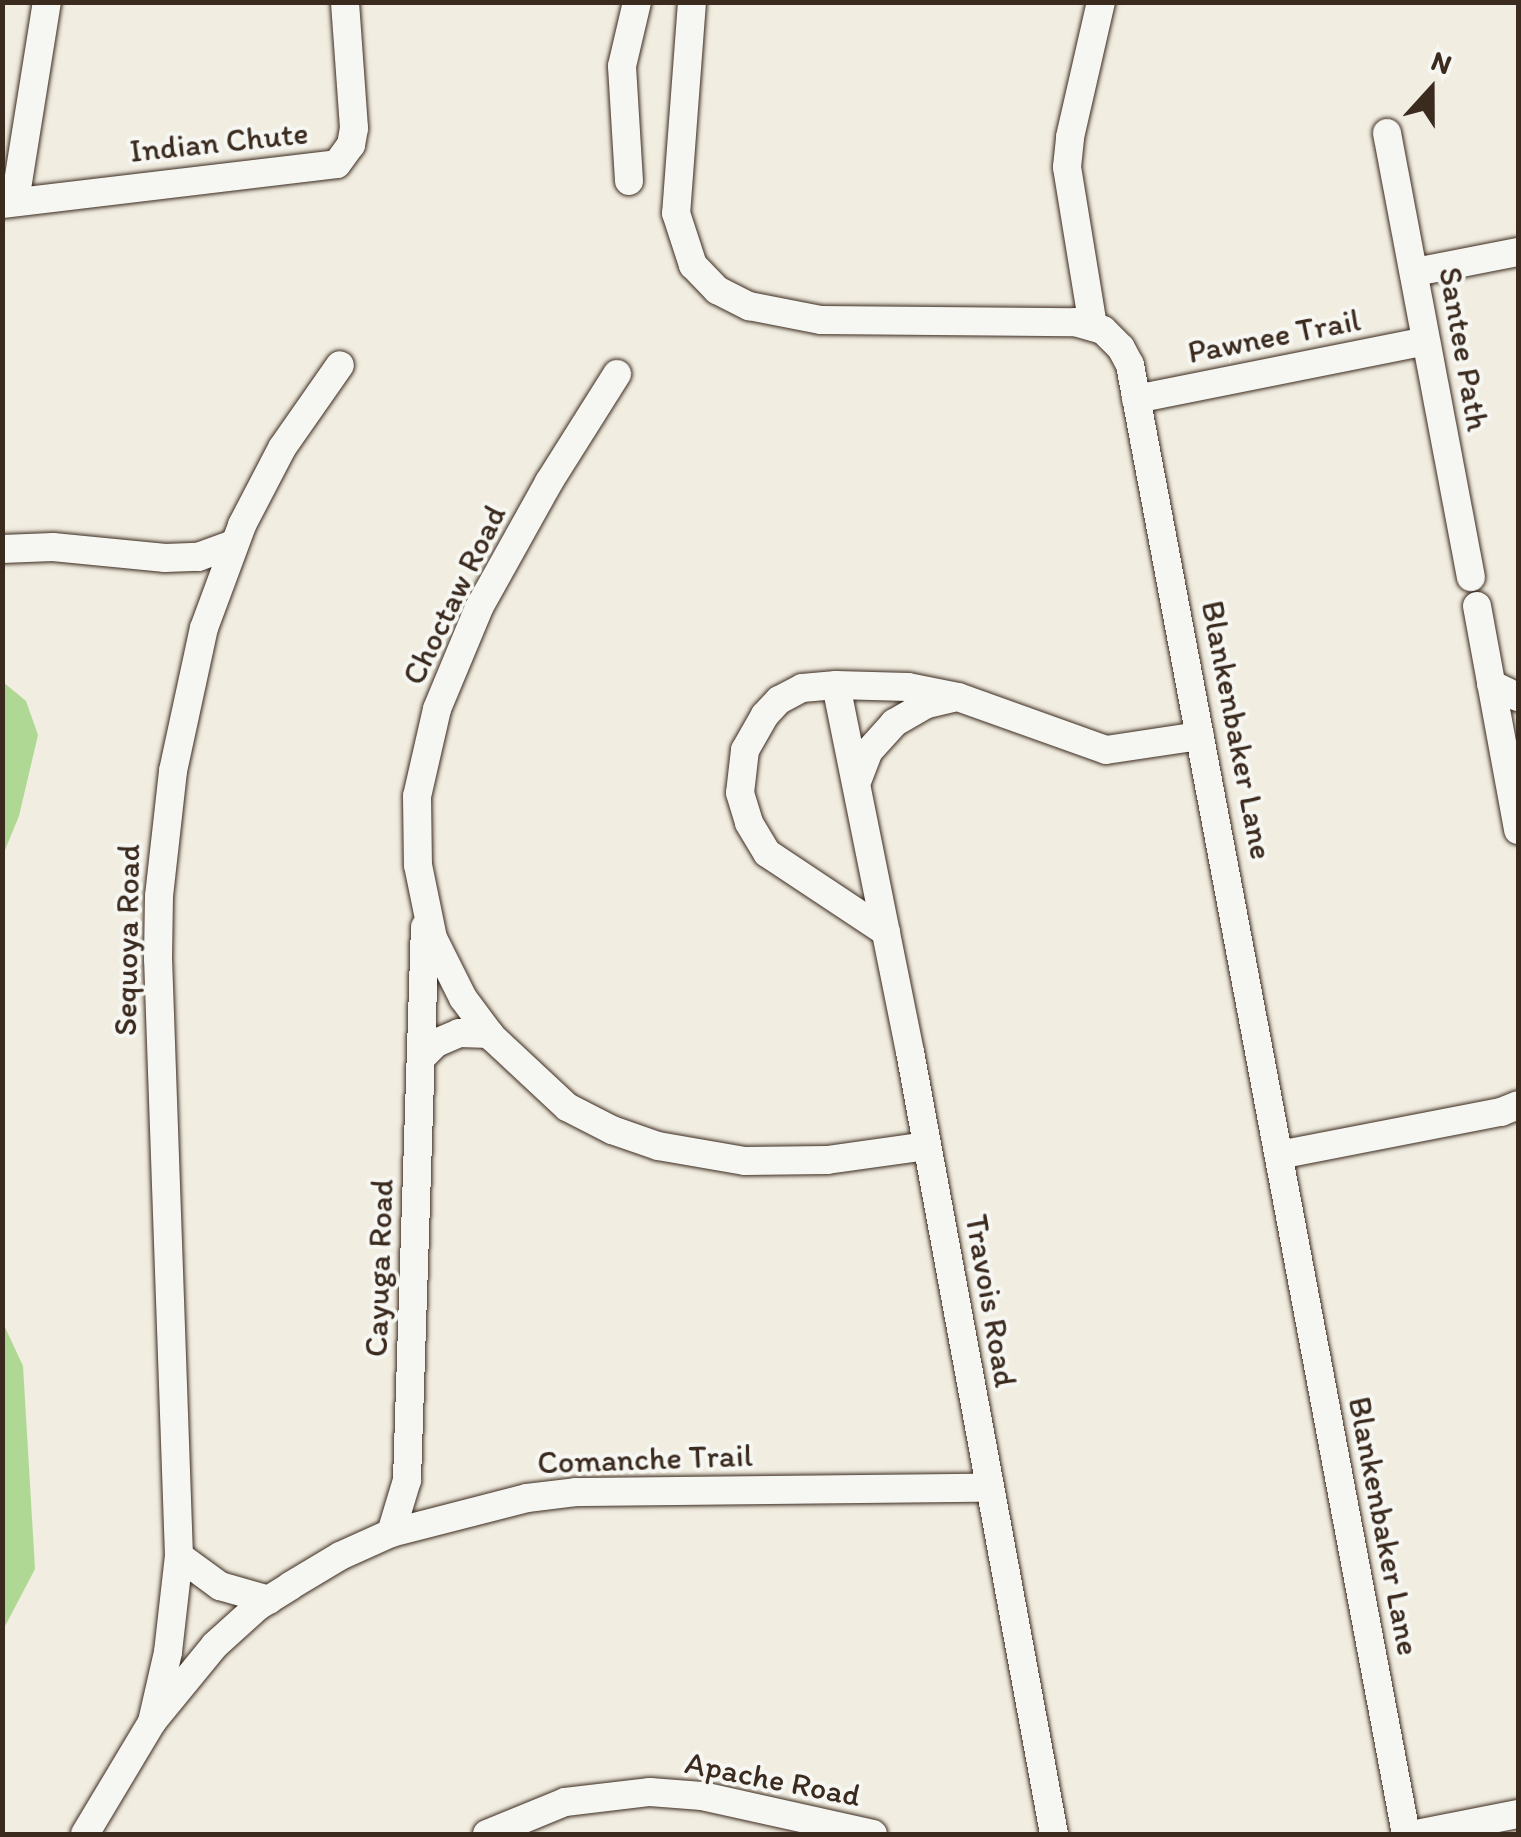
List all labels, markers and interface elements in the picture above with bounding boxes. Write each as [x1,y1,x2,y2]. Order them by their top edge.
north arrow [1381,40,1481,140]
text: N [1427,43,1457,81]
street label: Indian Chute [128,114,310,170]
street label: Santee Path [1431,265,1497,433]
street label: Pawnee Trail [1185,301,1363,371]
street label: Choctaw Road [394,499,514,691]
street label: Blankenbaker Lane [1193,597,1281,863]
street label: Sequoya Road [106,844,148,1036]
street label: Cayuga Road [357,1178,401,1358]
street label: Travois Road [957,1212,1025,1390]
street label: Blankenbaker Lane [1340,1393,1428,1659]
street label: Comanche Trail [537,1436,753,1482]
street label: Apache Road [682,1743,864,1815]

